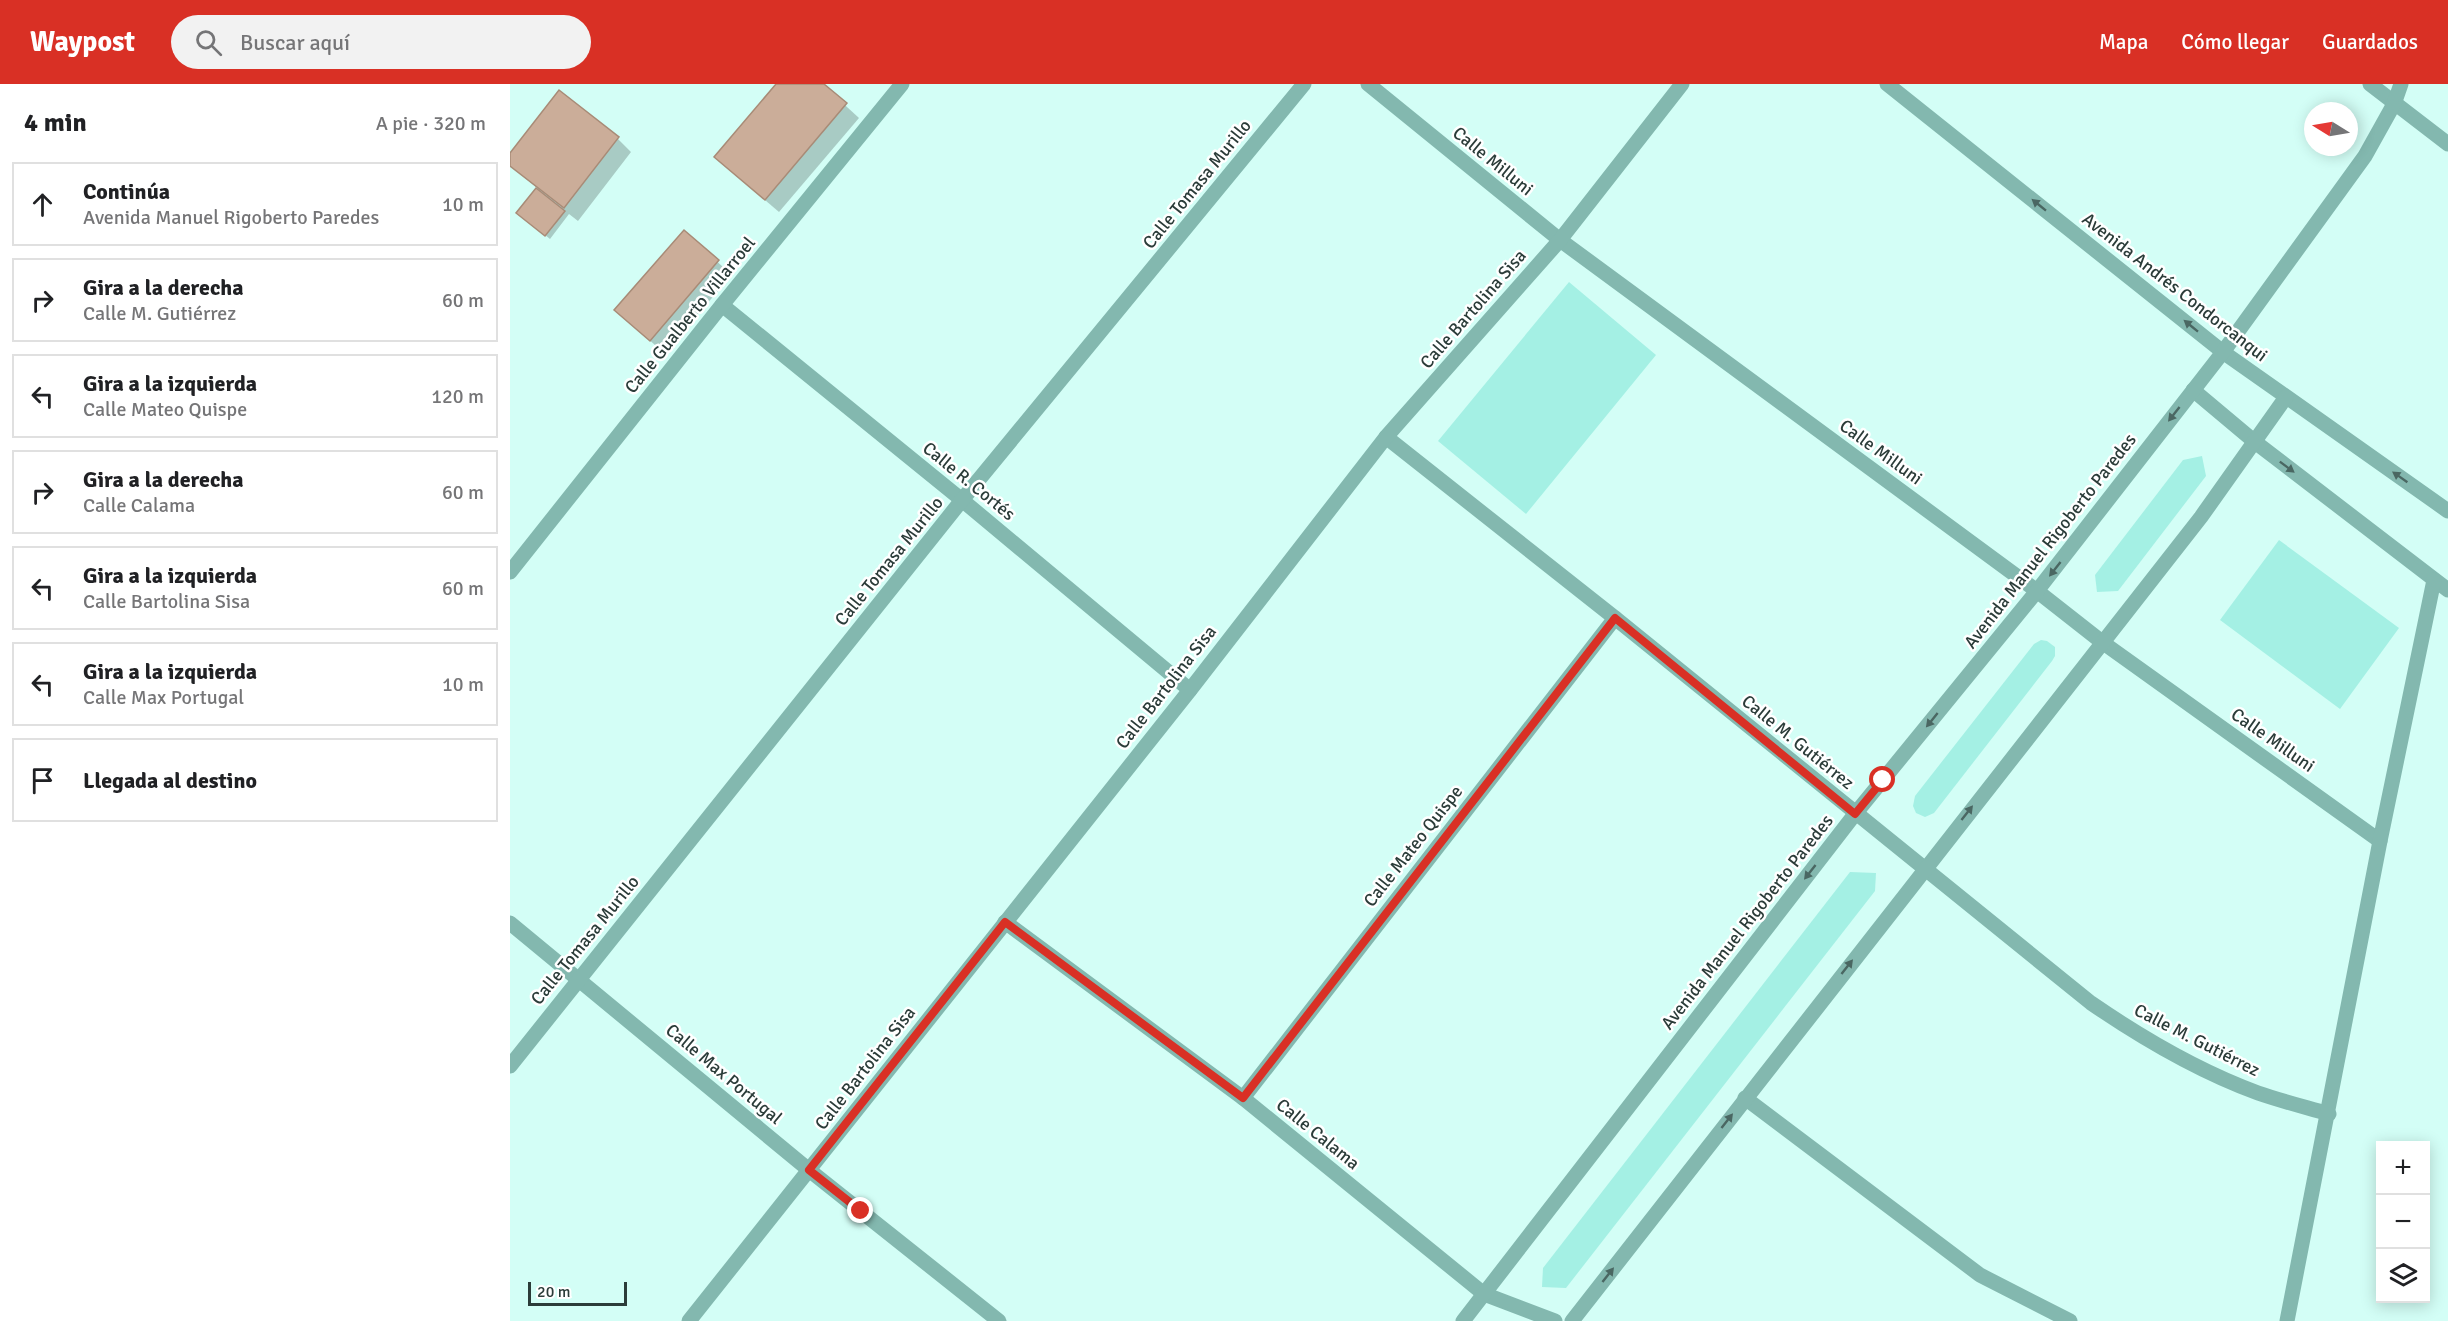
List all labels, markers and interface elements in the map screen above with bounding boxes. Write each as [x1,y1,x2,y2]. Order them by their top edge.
search box [171,15,591,69]
text: Waypost [30,25,135,59]
icon: search [192,26,225,59]
text: Buscar aquí [240,29,350,56]
text: Mapa [2099,29,2148,55]
text: Cómo llegar [2181,29,2289,55]
text: Guardados [2322,29,2418,55]
north arrow [2304,102,2358,156]
text: 4 min [24,107,87,139]
text: A pie · 320 m [376,111,486,136]
street label: Calle Tomasa Murillo [1138,115,1256,253]
street label: Calle Milluni [1448,122,1538,200]
text: Continúa [83,178,170,205]
icon: ahead [26,188,59,221]
text: 10 m [442,192,484,217]
one-way arrow [2031,199,2046,211]
text: Avenida Manuel Rigoberto Paredes [83,205,379,230]
street label: Avenida Andrés Condorcanqui [2078,208,2272,366]
street label: Calle Gualberto Villarroel [620,232,760,398]
street label: Calle Bartolina Sisa [1415,245,1531,373]
text: Gira a la derecha [83,274,244,301]
icon: right [26,284,59,317]
text: 60 m [442,288,484,313]
text: Calle M. Gutiérrez [83,301,236,326]
one-way arrow [2183,320,2199,333]
text: Gira a la izquierda [83,370,257,397]
icon: left [26,380,59,413]
text: 120 m [431,384,484,409]
text: Calle Mateo Quispe [83,397,247,422]
one-way arrow [2168,406,2180,422]
street label: Calle Milluni [1835,415,1927,489]
street label: Avenida Manuel Rigoberto Paredes [1959,429,2141,653]
street label: Calle R. Cortés [918,437,1020,525]
one-way arrow [2279,460,2295,473]
text: Gira a la derecha [83,466,244,493]
one-way arrow [2392,472,2408,484]
icon: right [26,476,59,509]
text: 60 m [442,480,484,505]
street label: Calle Tomasa Murillo [830,492,948,630]
text: Calle Calama [83,493,195,518]
one-way arrow [2048,561,2061,577]
text: Gira a la izquierda [83,562,257,589]
icon: left [26,572,59,605]
text: 60 m [442,576,484,601]
text: Calle Bartolina Sisa [83,589,250,614]
street label: Calle Bartolina Sisa [1111,621,1221,753]
text: Gira a la izquierda [83,658,257,685]
icon: left [26,668,59,701]
text: 10 m [442,672,484,697]
text: Calle Max Portugal [83,685,244,710]
street label: Calle M. Gutiérrez [1737,690,1859,794]
street label: Calle Milluni [2227,703,2319,777]
one-way arrow [1926,712,1939,727]
icon: arrive [26,764,59,797]
route start [1869,766,1895,792]
text: Llegada al destino [83,767,257,794]
street label: Calle Mateo Quispe [1359,781,1467,911]
one-way arrow [1961,806,1973,821]
street label: Avenida Manuel Rigoberto Paredes [1656,810,1838,1034]
one-way arrow [1804,864,1816,880]
street label: Calle Tomasa Murillo [526,871,644,1009]
one-way arrow [1841,959,1854,975]
street label: Calle M. Gutiérrez [2131,999,2263,1081]
street label: Calle Bartolina Sisa [810,1002,920,1134]
street label: Calle Max Portugal [661,1019,787,1129]
street label: Calle Calama [1272,1094,1364,1174]
one-way arrow [1721,1113,1733,1128]
map controls [2376,1141,2430,1303]
button: + [2376,1141,2430,1195]
button: − [2376,1195,2430,1249]
route end [847,1197,873,1223]
button: layers [2376,1249,2430,1303]
one-way arrow [1601,1267,1613,1282]
scale bar [528,1279,627,1306]
text: 20 m [537,1282,571,1302]

